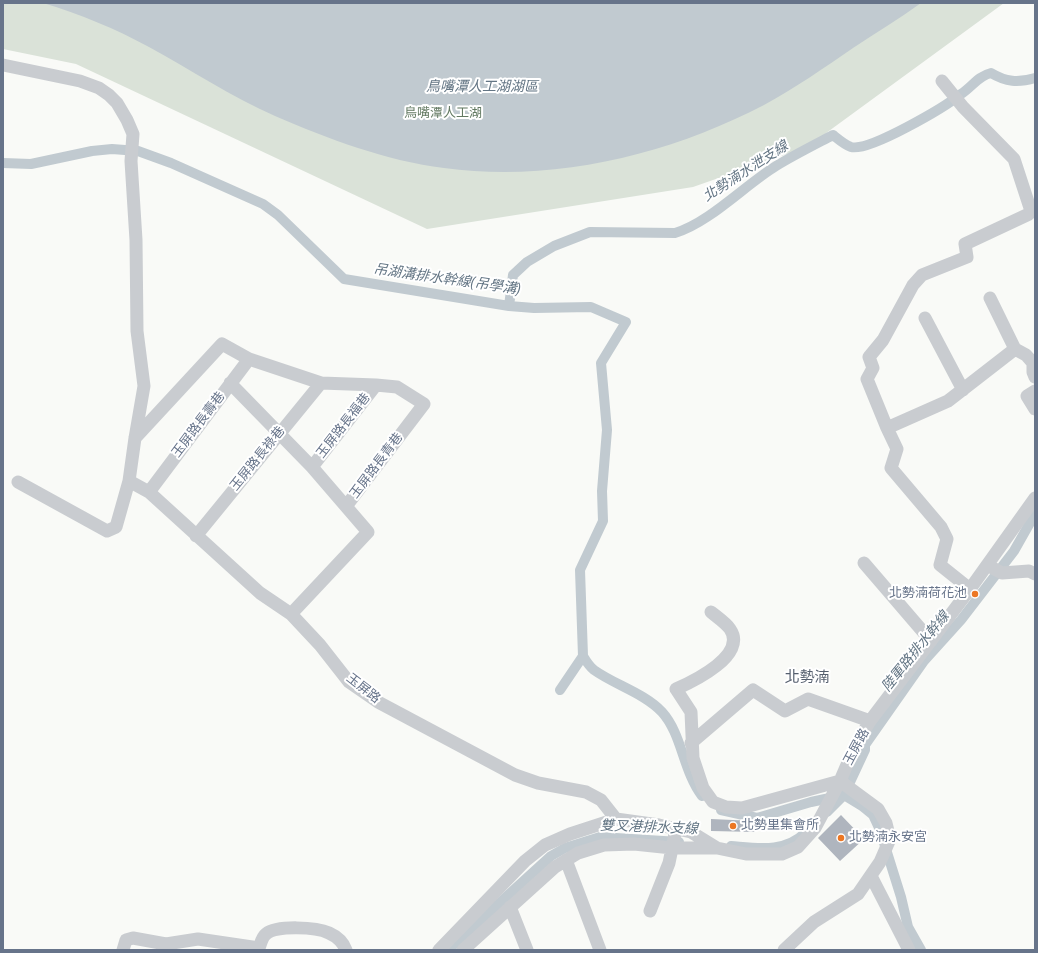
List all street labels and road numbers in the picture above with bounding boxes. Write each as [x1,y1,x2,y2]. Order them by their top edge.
street label: 玉屏路長壽巷 [169,389,229,461]
street label: 玉屏路長福巷 [314,390,374,462]
street label: 玉屏路長祿巷 [227,424,289,494]
street label: 玉屏路長青巷 [347,430,407,502]
street label: 玉屏路 [343,671,383,707]
street label: 玉屏路 [841,726,873,768]

